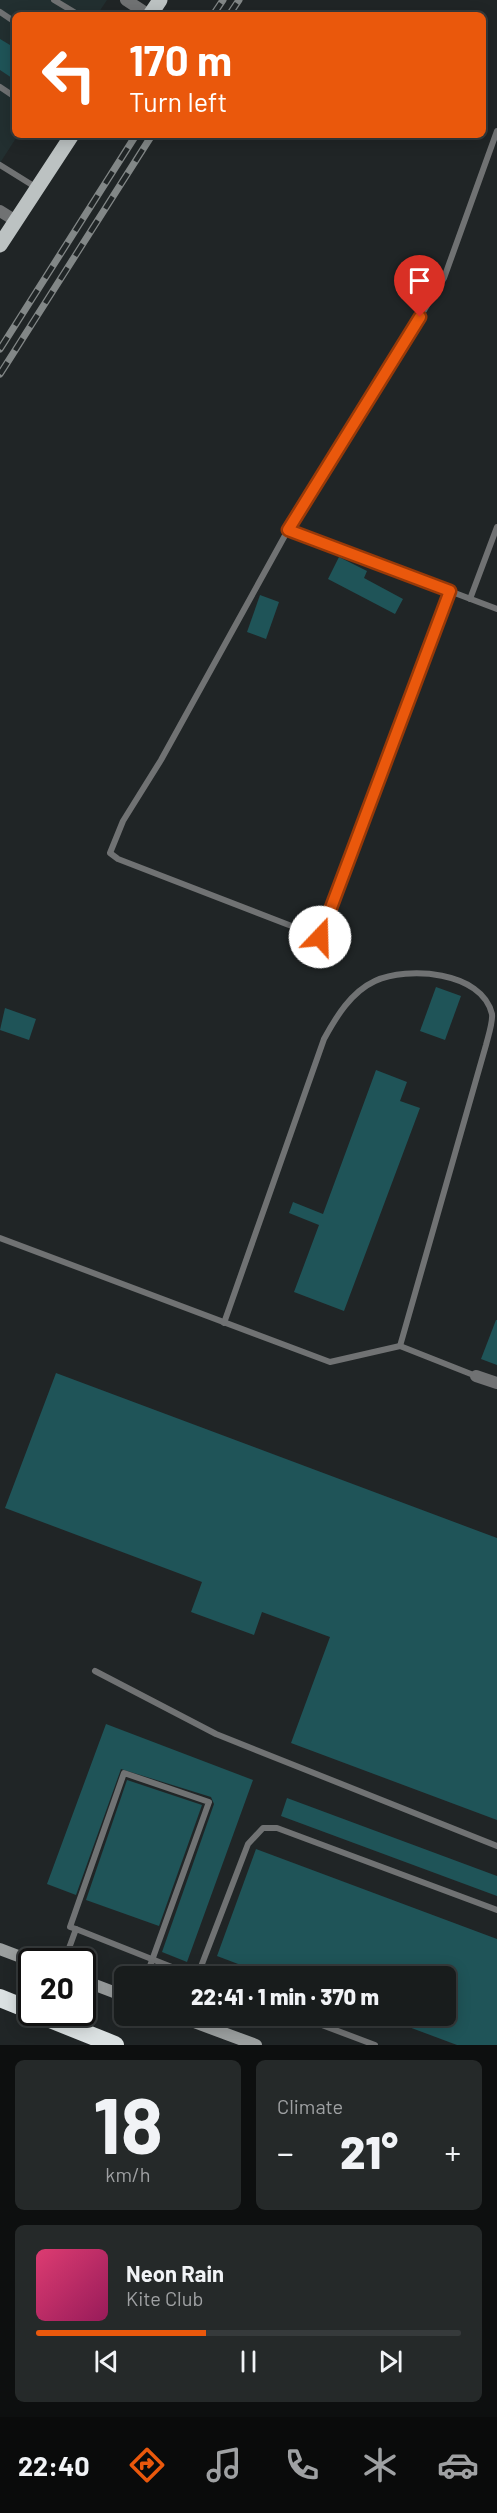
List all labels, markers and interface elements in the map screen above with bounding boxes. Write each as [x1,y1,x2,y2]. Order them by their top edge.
text: 170 m [129,34,232,84]
icon: left [30,36,108,114]
text: Turn left [129,85,227,117]
pin [394,255,445,317]
icon: arrive [403,264,436,297]
position arrow [288,905,352,969]
speed limit sign: 20 [18,1948,96,2026]
text: 22:41 · 1 min · 370 m [191,1983,379,2009]
text: 18 [93,2076,163,2170]
text: Climate [277,2094,343,2118]
text: 21° [340,2124,398,2178]
text: − [277,2132,294,2172]
text: + [444,2132,461,2172]
text: km/h [105,2162,151,2186]
text: Neon Rain [126,2260,224,2286]
text: Kite Club [126,2286,203,2310]
icon: previous [90,2345,123,2378]
icon: pause [232,2345,265,2378]
icon: next [374,2345,407,2378]
icon: directions [126,2444,168,2486]
icon: music [203,2444,245,2486]
icon: phone [281,2444,323,2486]
icon: climate [359,2444,401,2486]
icon: car [437,2444,479,2486]
text: 22:40 [18,2449,90,2481]

